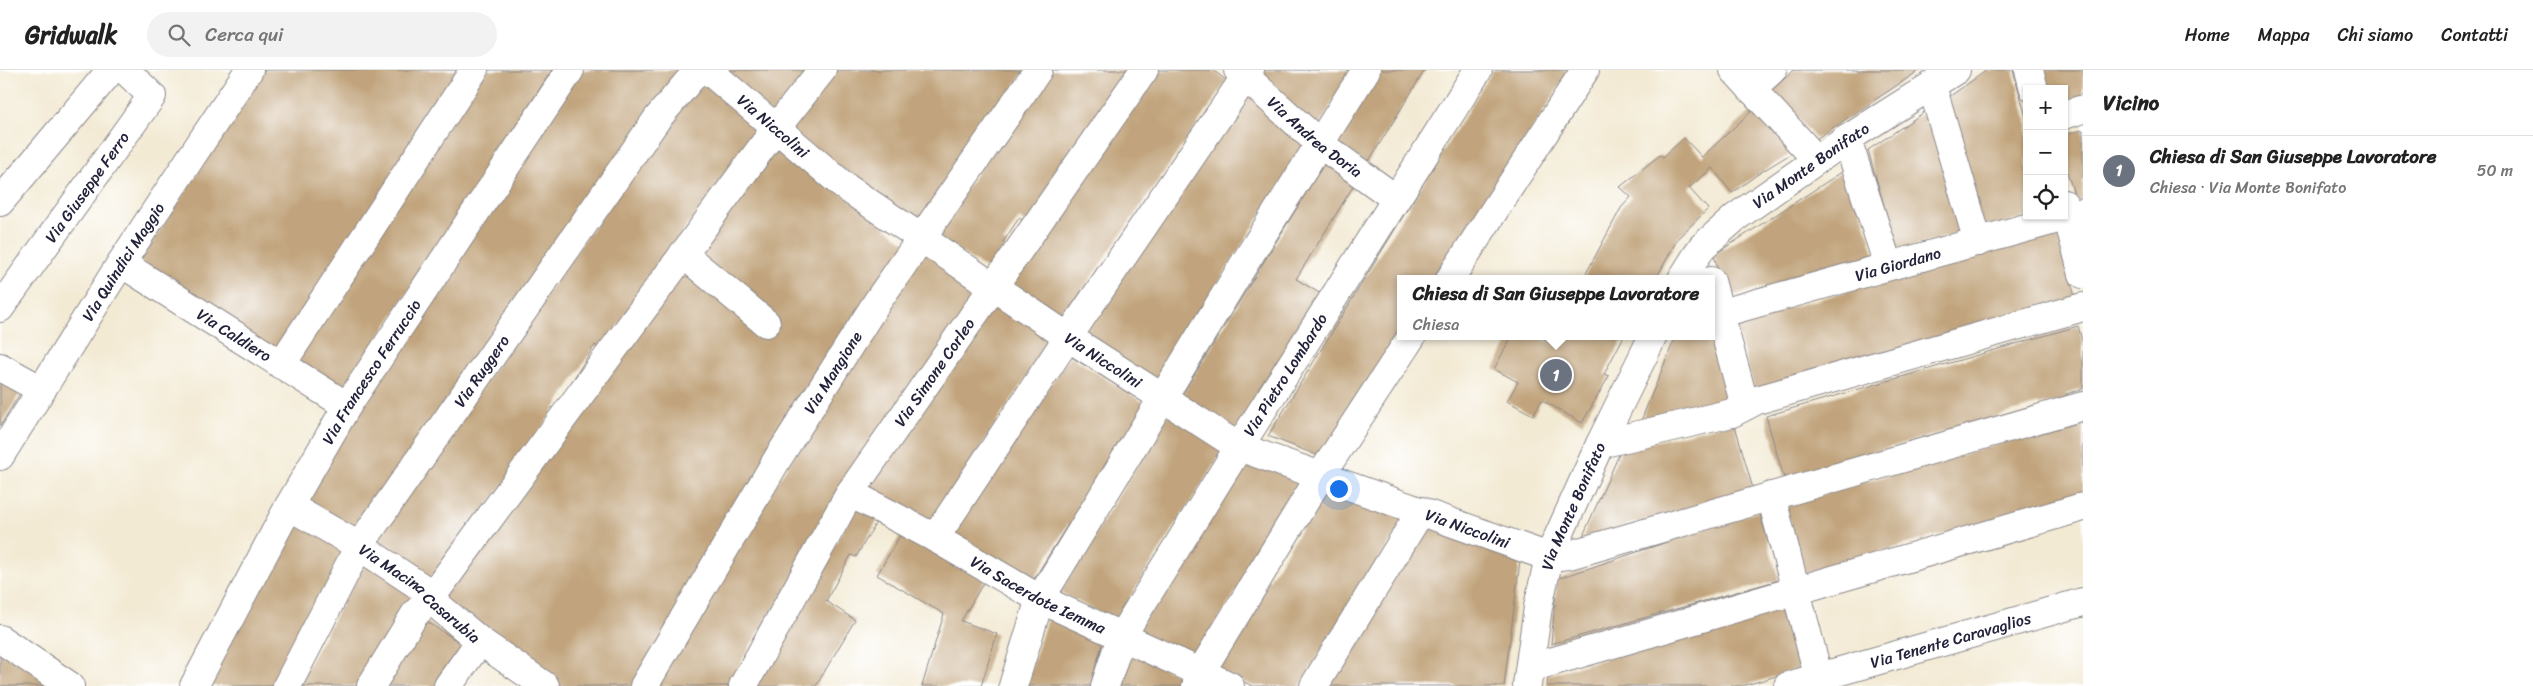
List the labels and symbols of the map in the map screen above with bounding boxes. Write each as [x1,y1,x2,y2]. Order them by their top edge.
street label: Via Niccolini [730,87,816,166]
street label: Via Andrea Doria [1260,89,1369,185]
street label: Via Monte Bonifato [1746,114,1875,217]
street label: Via Giuseppe Ferro [37,125,137,249]
street label: Via Quindici Maggio [74,196,173,327]
street label: Via Giordano [1852,238,1944,290]
street label: Via Francesco Ferruccio [314,293,429,450]
street label: Via Caldiero [191,300,277,370]
street label: Via Pietro Lombardo [1235,307,1336,442]
street label: Via Simone Corleo [886,312,983,433]
street label: Via Niccolini [1058,324,1148,397]
street label: Via Mangione [796,325,870,420]
street label: Via Ruggero [446,329,517,414]
pin: 1 [1540,356,1572,394]
street label: Via Monte Bonifato [1533,437,1614,573]
your location [1326,476,1352,502]
street label: Via Niccolini [1421,500,1514,557]
street label: Via Macina Casarubia [353,536,487,651]
street label: Via Sacerdote Iemma [965,547,1111,643]
street label: Via Tenente Caravaglios [1867,603,2035,677]

